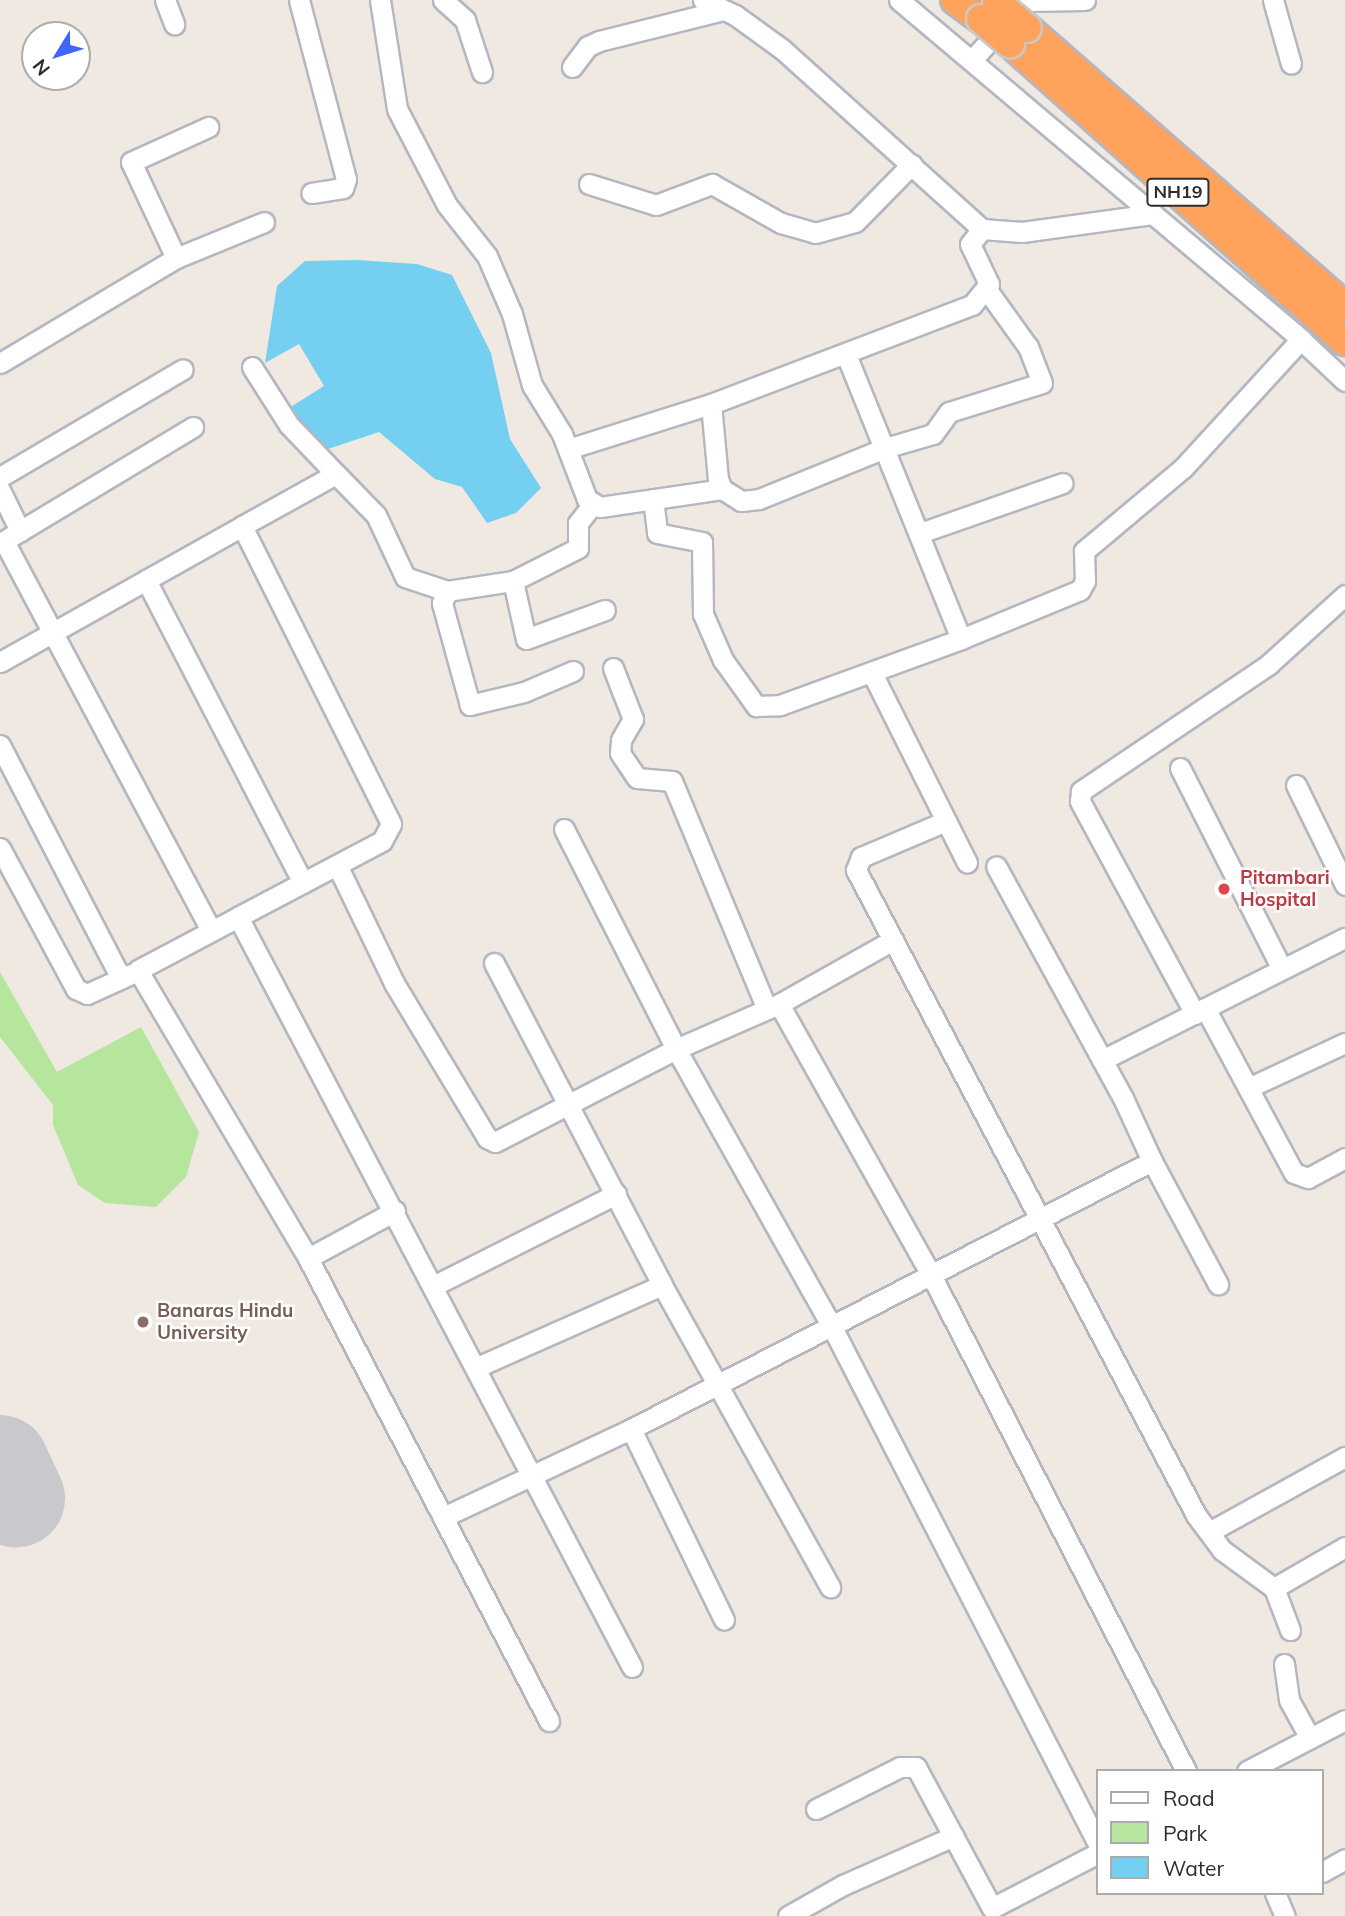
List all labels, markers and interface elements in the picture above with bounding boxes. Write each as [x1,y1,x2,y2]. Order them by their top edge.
north arrow [21,21,91,91]
text: N [27,55,55,81]
road number: NH19 [1145,177,1211,206]
place label: Pitambari Hospital [1240,867,1330,911]
marker: Pitambari Hospital [1214,879,1234,899]
place label: Banaras Hindu University [157,1300,293,1344]
marker: Banaras Hindu University [135,1314,151,1330]
legend [1096,1769,1324,1895]
text: Road [1163,1785,1214,1811]
text: Park [1163,1820,1207,1846]
text: Water [1163,1855,1224,1881]

